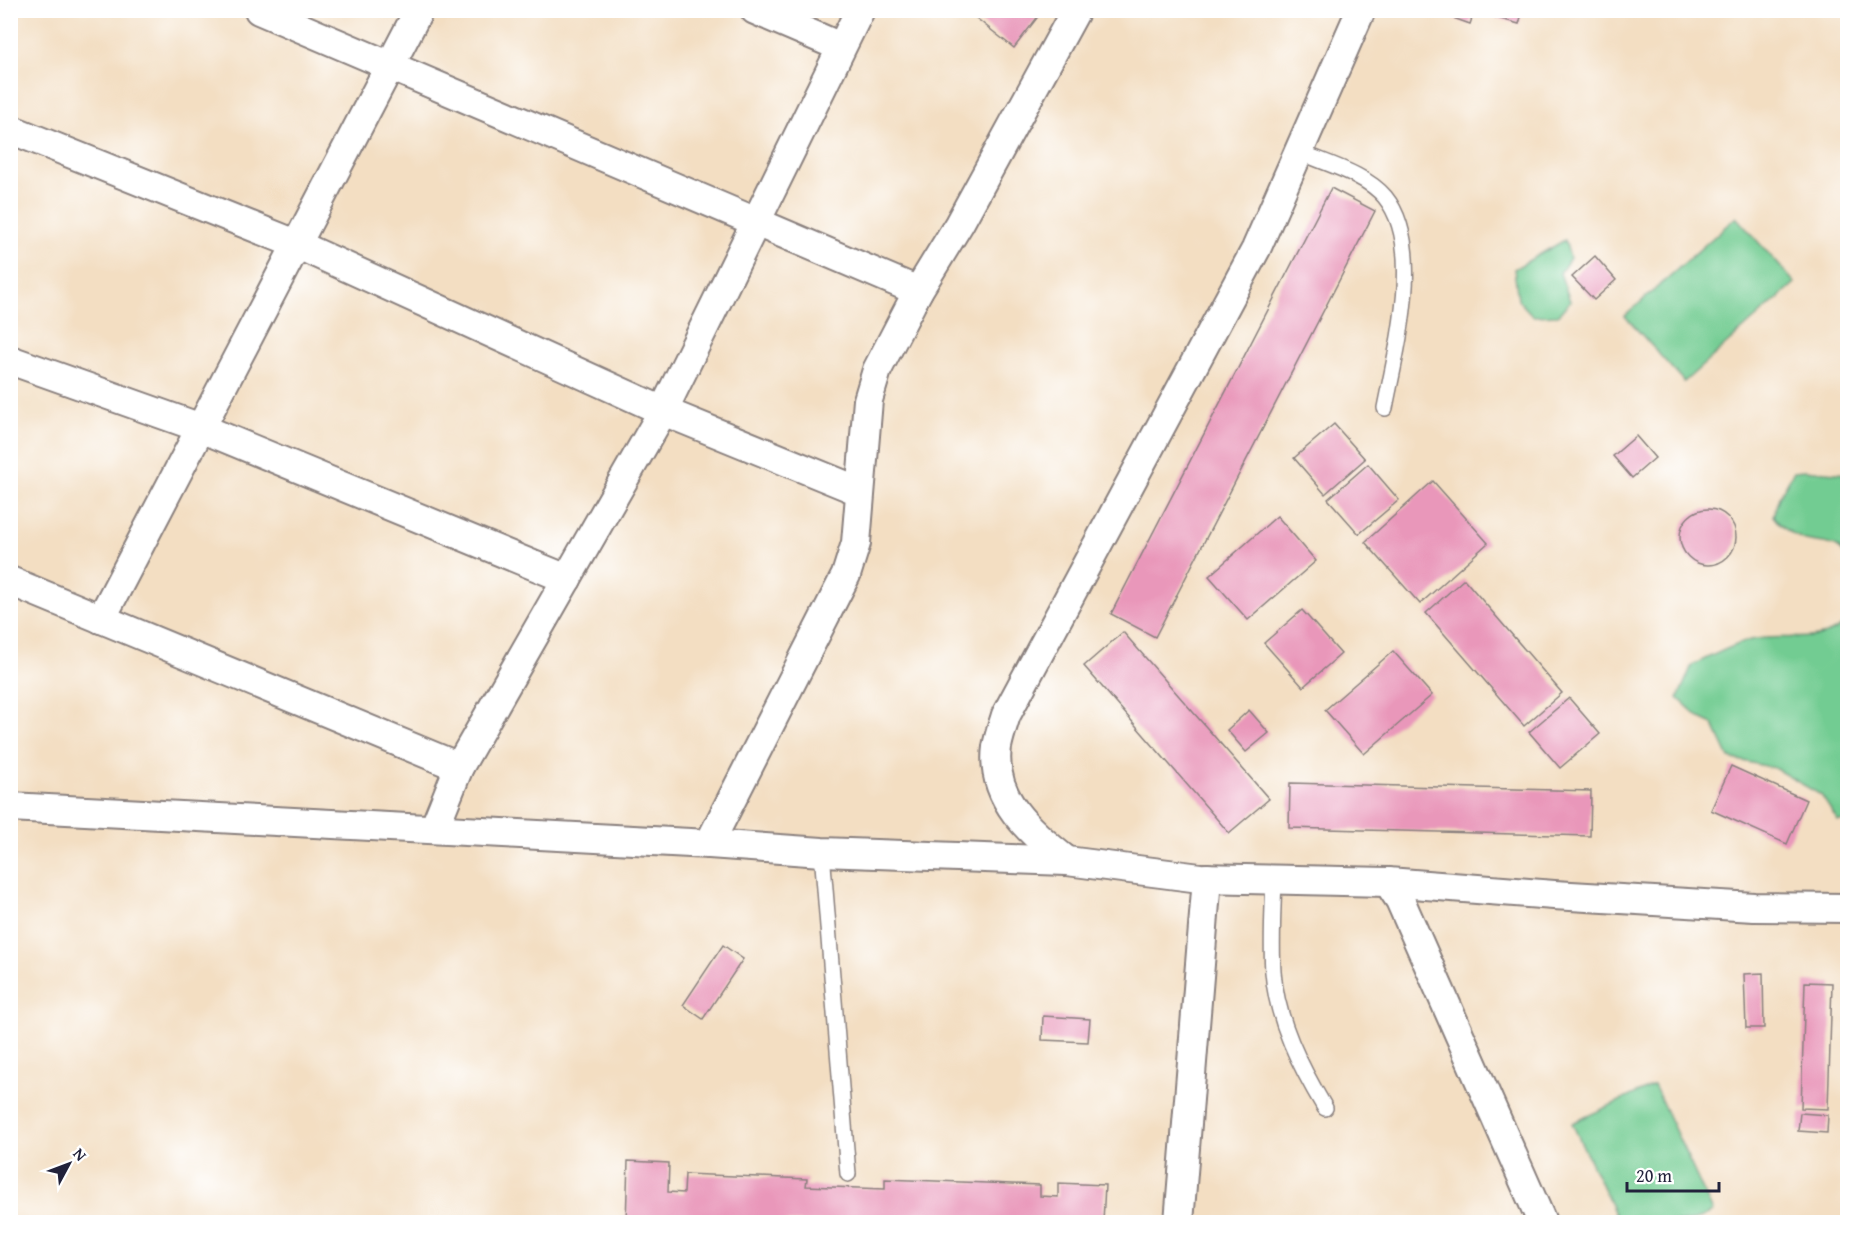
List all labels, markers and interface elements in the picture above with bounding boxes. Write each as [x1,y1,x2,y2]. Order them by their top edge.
north arrow [39,1134,99,1194]
text: N [68,1142,93,1166]
scale bar [1627,1155,1718,1193]
text: 20 m [1636,1162,1672,1189]

